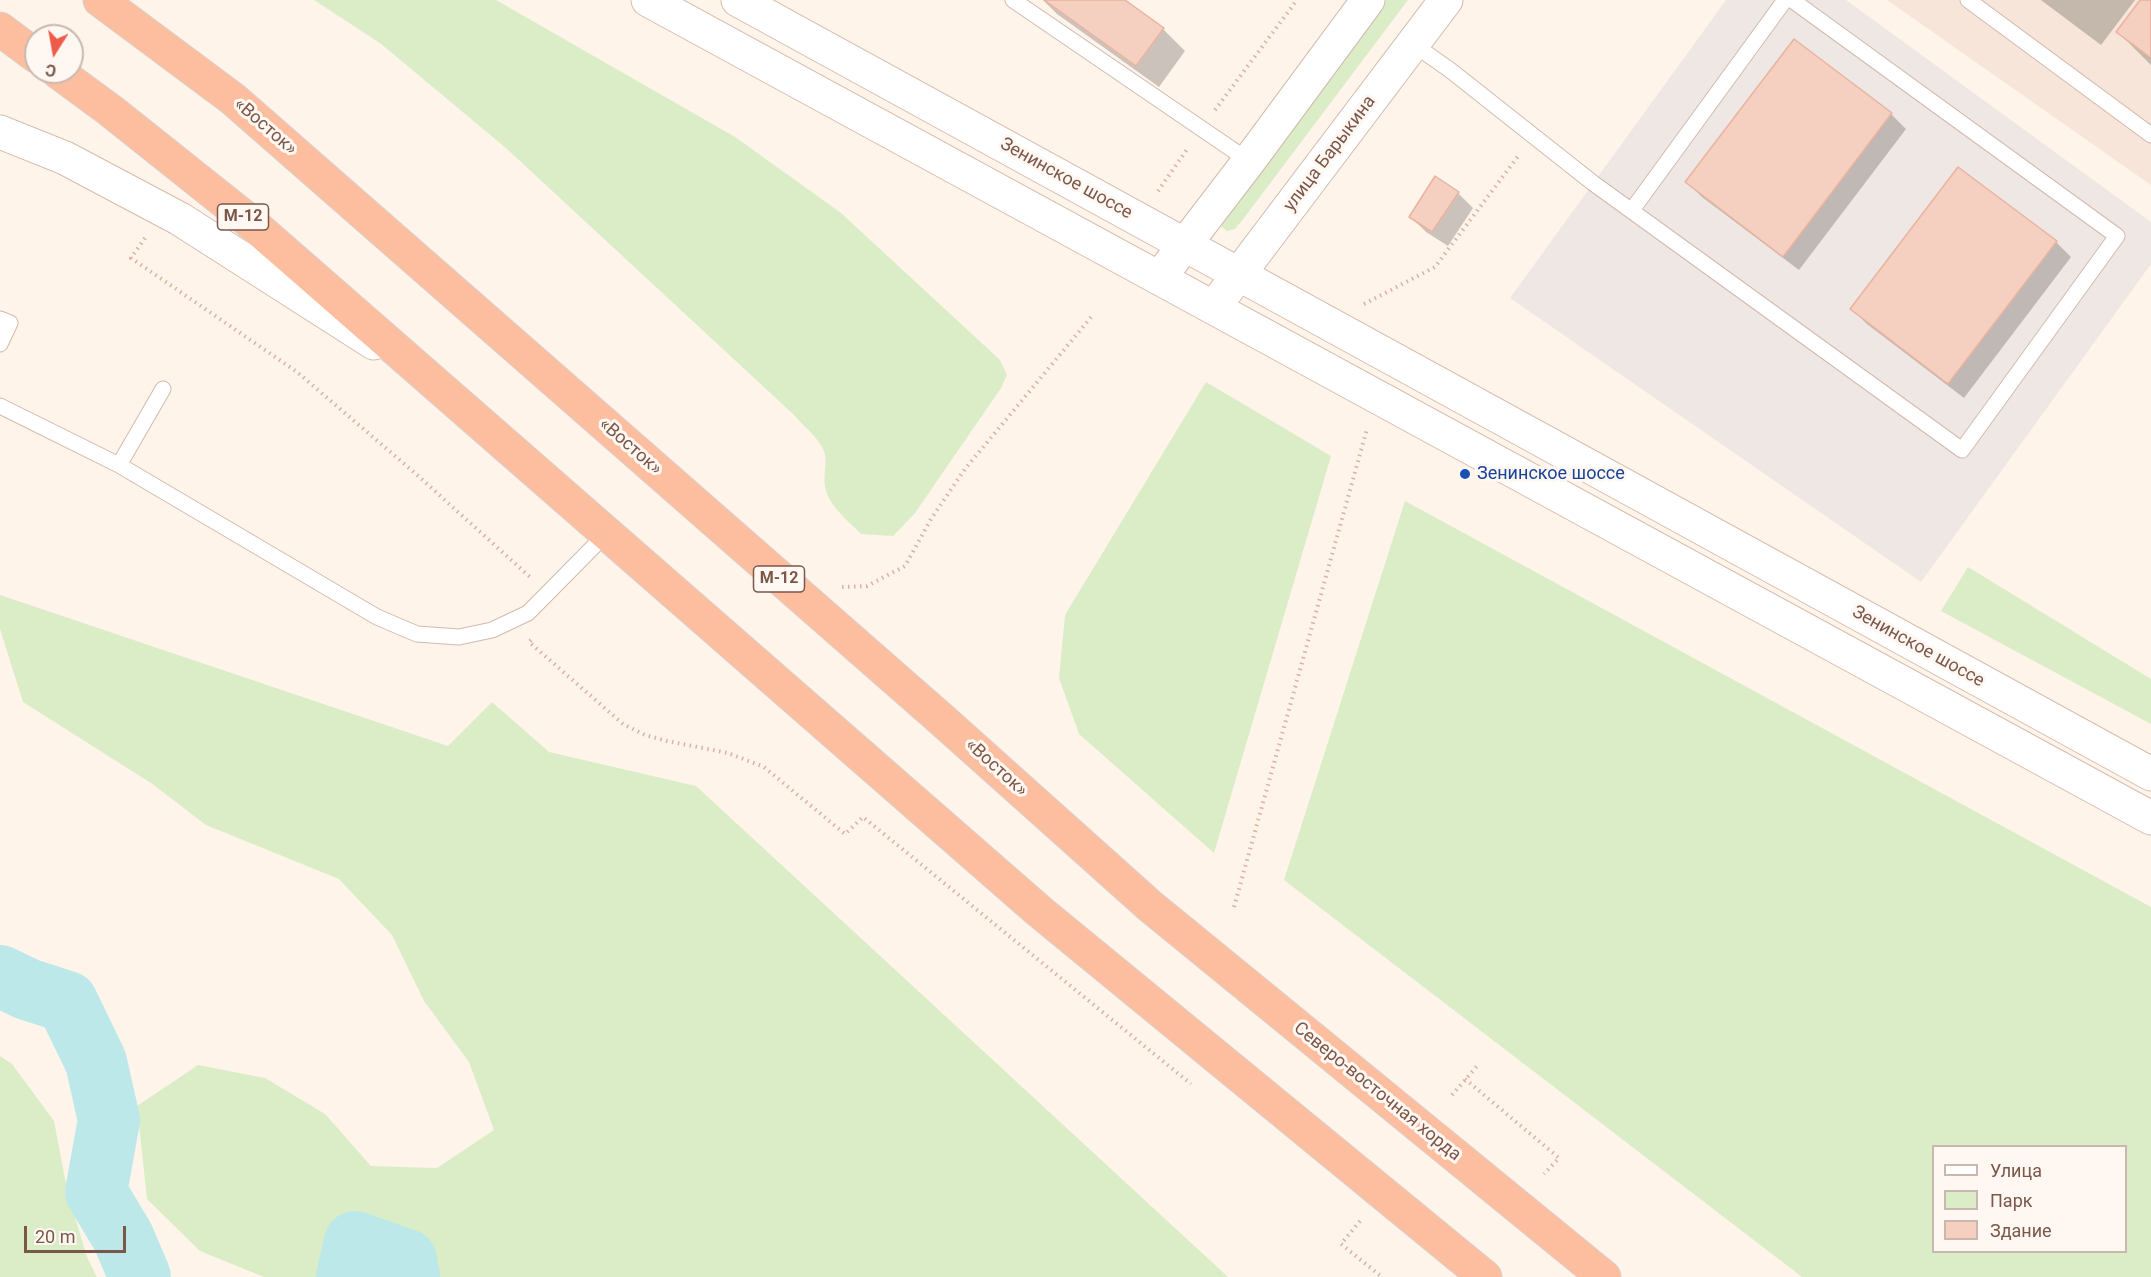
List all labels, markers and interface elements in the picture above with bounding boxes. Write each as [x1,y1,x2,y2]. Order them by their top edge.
north arrow [24,24,84,84]
text: С [44,60,58,81]
street label: улица Барыкина [1279,92,1381,216]
street label: «Восток» [229,94,301,160]
street label: Зенинское шоссе [996,134,1136,224]
road number: М-12 [218,204,268,230]
street label: «Восток» [594,414,666,480]
place label: Зенинское шоссе [1477,463,1625,485]
marker: Зенинское шоссе [1458,467,1472,481]
road number: М-12 [754,566,804,592]
street label: Зенинское шоссе [1848,602,1988,692]
street label: «Восток» [961,735,1031,801]
street label: Северо-восточная хорда [1289,1018,1465,1166]
legend [1932,1145,2127,1253]
text: Улица [1990,1160,2042,1181]
text: Парк [1990,1190,2032,1211]
scale bar [27,1214,129,1252]
text: Здание [1990,1220,2052,1241]
text: 20 m [35,1226,75,1247]

